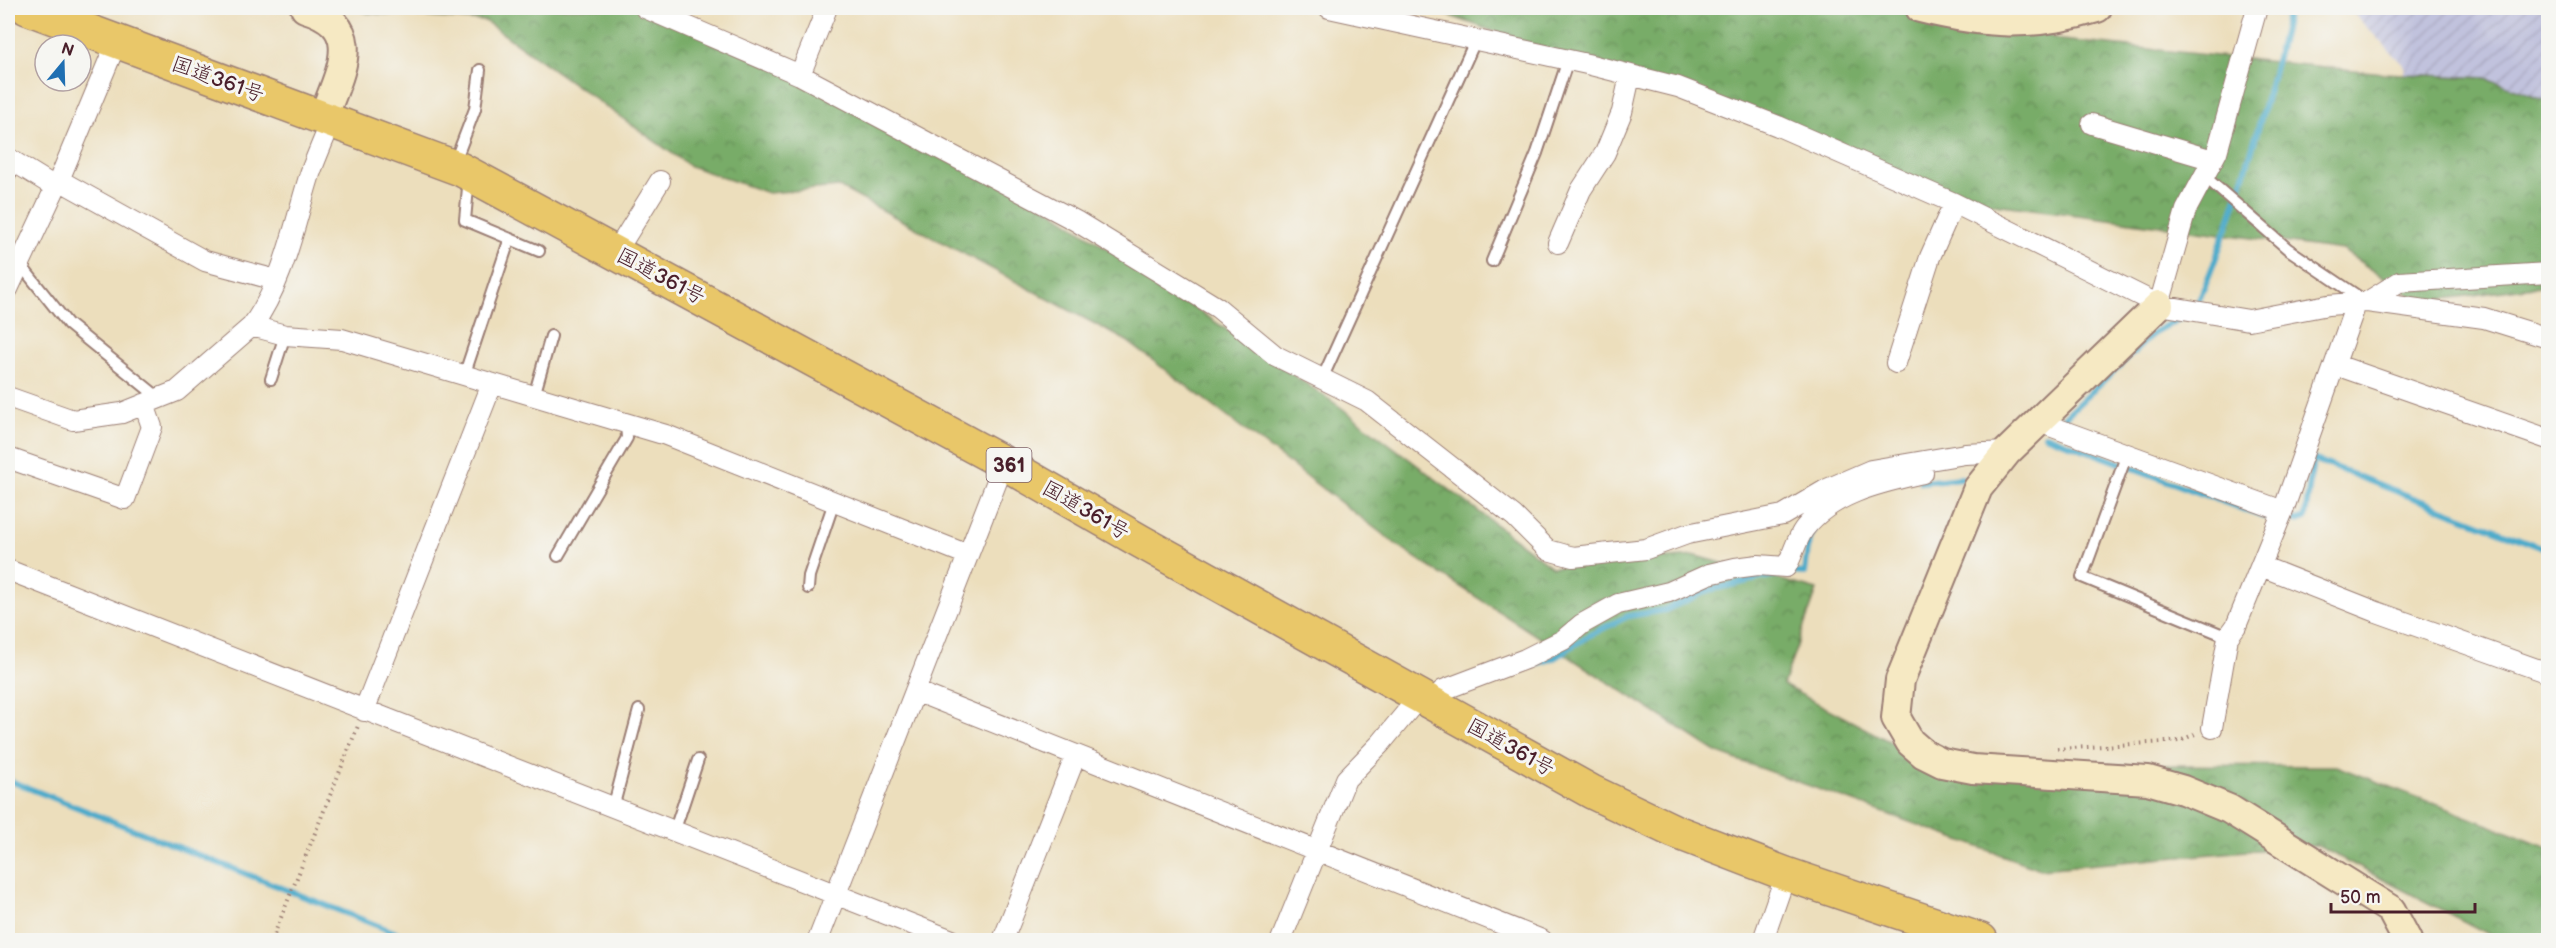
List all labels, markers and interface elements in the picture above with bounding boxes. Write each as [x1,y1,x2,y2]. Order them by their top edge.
north arrow [33,33,93,93]
text: N [59,39,76,61]
street label: 国道361号 [168,51,268,108]
street label: 国道361号 [612,243,709,310]
road number: 361 [986,448,1032,482]
street label: 国道361号 [1038,475,1134,545]
street label: 国道361号 [1462,713,1559,782]
scale bar [2331,876,2475,914]
text: 50 m [2340,887,2381,908]

